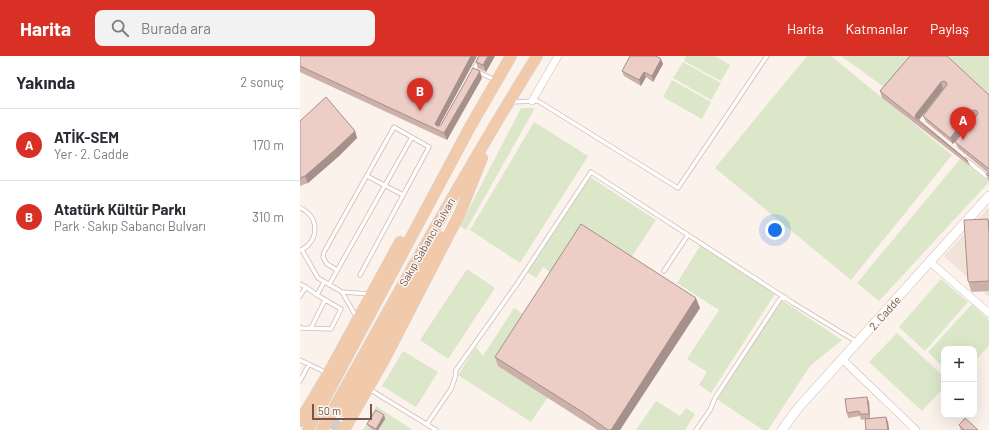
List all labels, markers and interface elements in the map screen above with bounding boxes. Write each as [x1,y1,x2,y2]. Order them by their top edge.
search box [95,10,375,46]
text: Harita [20,17,71,40]
icon: search [109,17,131,39]
text: Burada ara [141,19,211,37]
text: Harita [787,20,824,37]
text: Katmanlar [846,20,908,37]
text: Paylaş [930,20,969,37]
text: Yakında [16,72,75,92]
text: 2 sonuç [240,74,284,90]
pin: B [407,78,433,111]
pin: A [950,107,976,140]
text: ATİK-SEM [54,128,119,146]
text: A [25,137,33,153]
text: 170 m [253,137,284,153]
text: Yer · 2. Cadde [54,146,129,162]
street label: Sakıp Sabancı Bulvarı [396,195,457,288]
text: Atatürk Kültür Parkı [54,200,186,218]
text: B [25,209,33,225]
text: 310 m [252,209,284,225]
text: Park · Sakıp Sabancı Bulvarı [54,218,206,234]
your location [765,220,785,240]
street label: 2. Cadde [866,293,903,332]
map controls [941,346,977,418]
button: + [941,346,977,382]
button: − [941,382,977,418]
scale bar [312,402,372,421]
text: 50 m [318,404,341,417]

